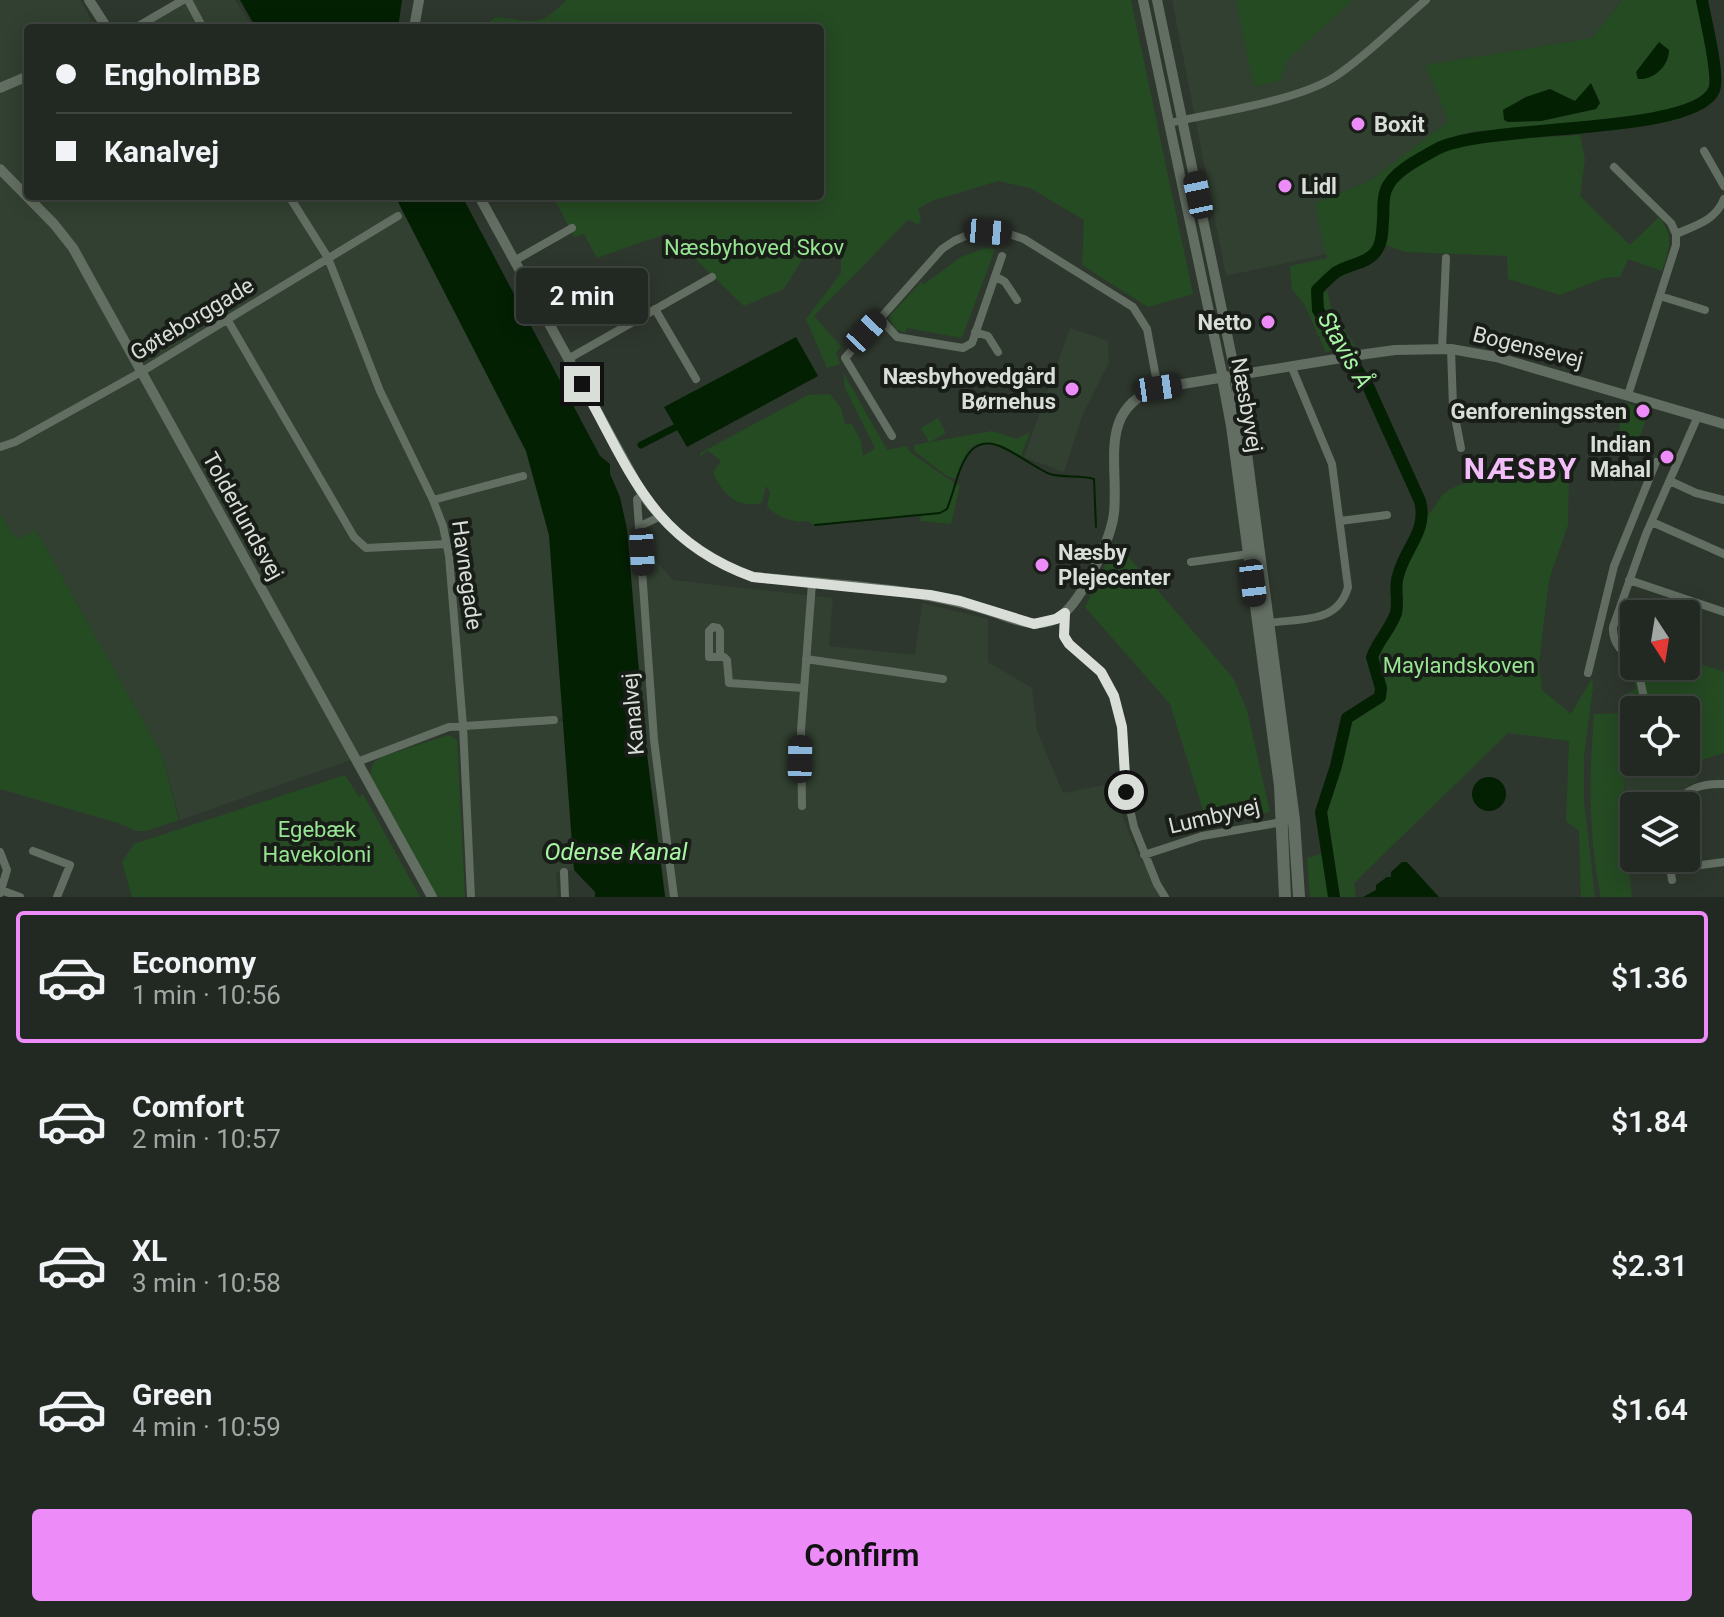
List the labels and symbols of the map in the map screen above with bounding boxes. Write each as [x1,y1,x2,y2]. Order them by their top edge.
place label: Boxit [1374,112,1425,137]
marker: Boxit [1349,115,1367,133]
car [1181,169,1215,221]
place label: Lidl [1301,174,1337,199]
marker: Lidl [1276,177,1294,195]
car [963,218,1013,246]
park label: Næsbyhoved Skov [664,235,844,260]
callout: 2 min [516,268,648,324]
street label: Gøteborggade [126,272,258,366]
car [841,306,891,358]
water label: Stavis Å [1312,306,1379,393]
place label: Netto [1198,310,1252,335]
marker: Netto [1259,313,1277,331]
street label: Bogensevej [1470,321,1586,373]
street label: Næsbyvej [1226,356,1268,454]
place label: Næsbyhovedgård Børnehus [883,364,1056,414]
route end [564,366,600,402]
car [1133,373,1183,403]
marker: Næsbyhovedgård Børnehus [1063,380,1081,398]
place label: Genforeningssten [1450,399,1627,424]
marker: Genforeningssten [1634,402,1652,420]
place label: Indian Mahal [1590,432,1651,482]
street label: Tolderlundsvej [198,448,288,584]
marker: Indian Mahal [1658,448,1676,466]
district label: NÆSBY [1464,451,1578,486]
street label: Havnegade [447,519,487,631]
car [629,527,655,577]
place label: Næsby Plejecenter [1058,540,1171,590]
marker: Næsby Plejecenter [1033,556,1051,574]
car [1238,558,1268,608]
north arrow [1620,600,1700,680]
park label: Maylandskoven [1383,653,1535,678]
street label: Kanalvej [617,672,649,756]
car [788,735,812,783]
route start [1108,774,1144,810]
street label: Lumbyvej [1166,793,1262,839]
park label: Egebæk Havekoloni [263,817,371,867]
water label: Odense Kanal [544,838,688,866]

